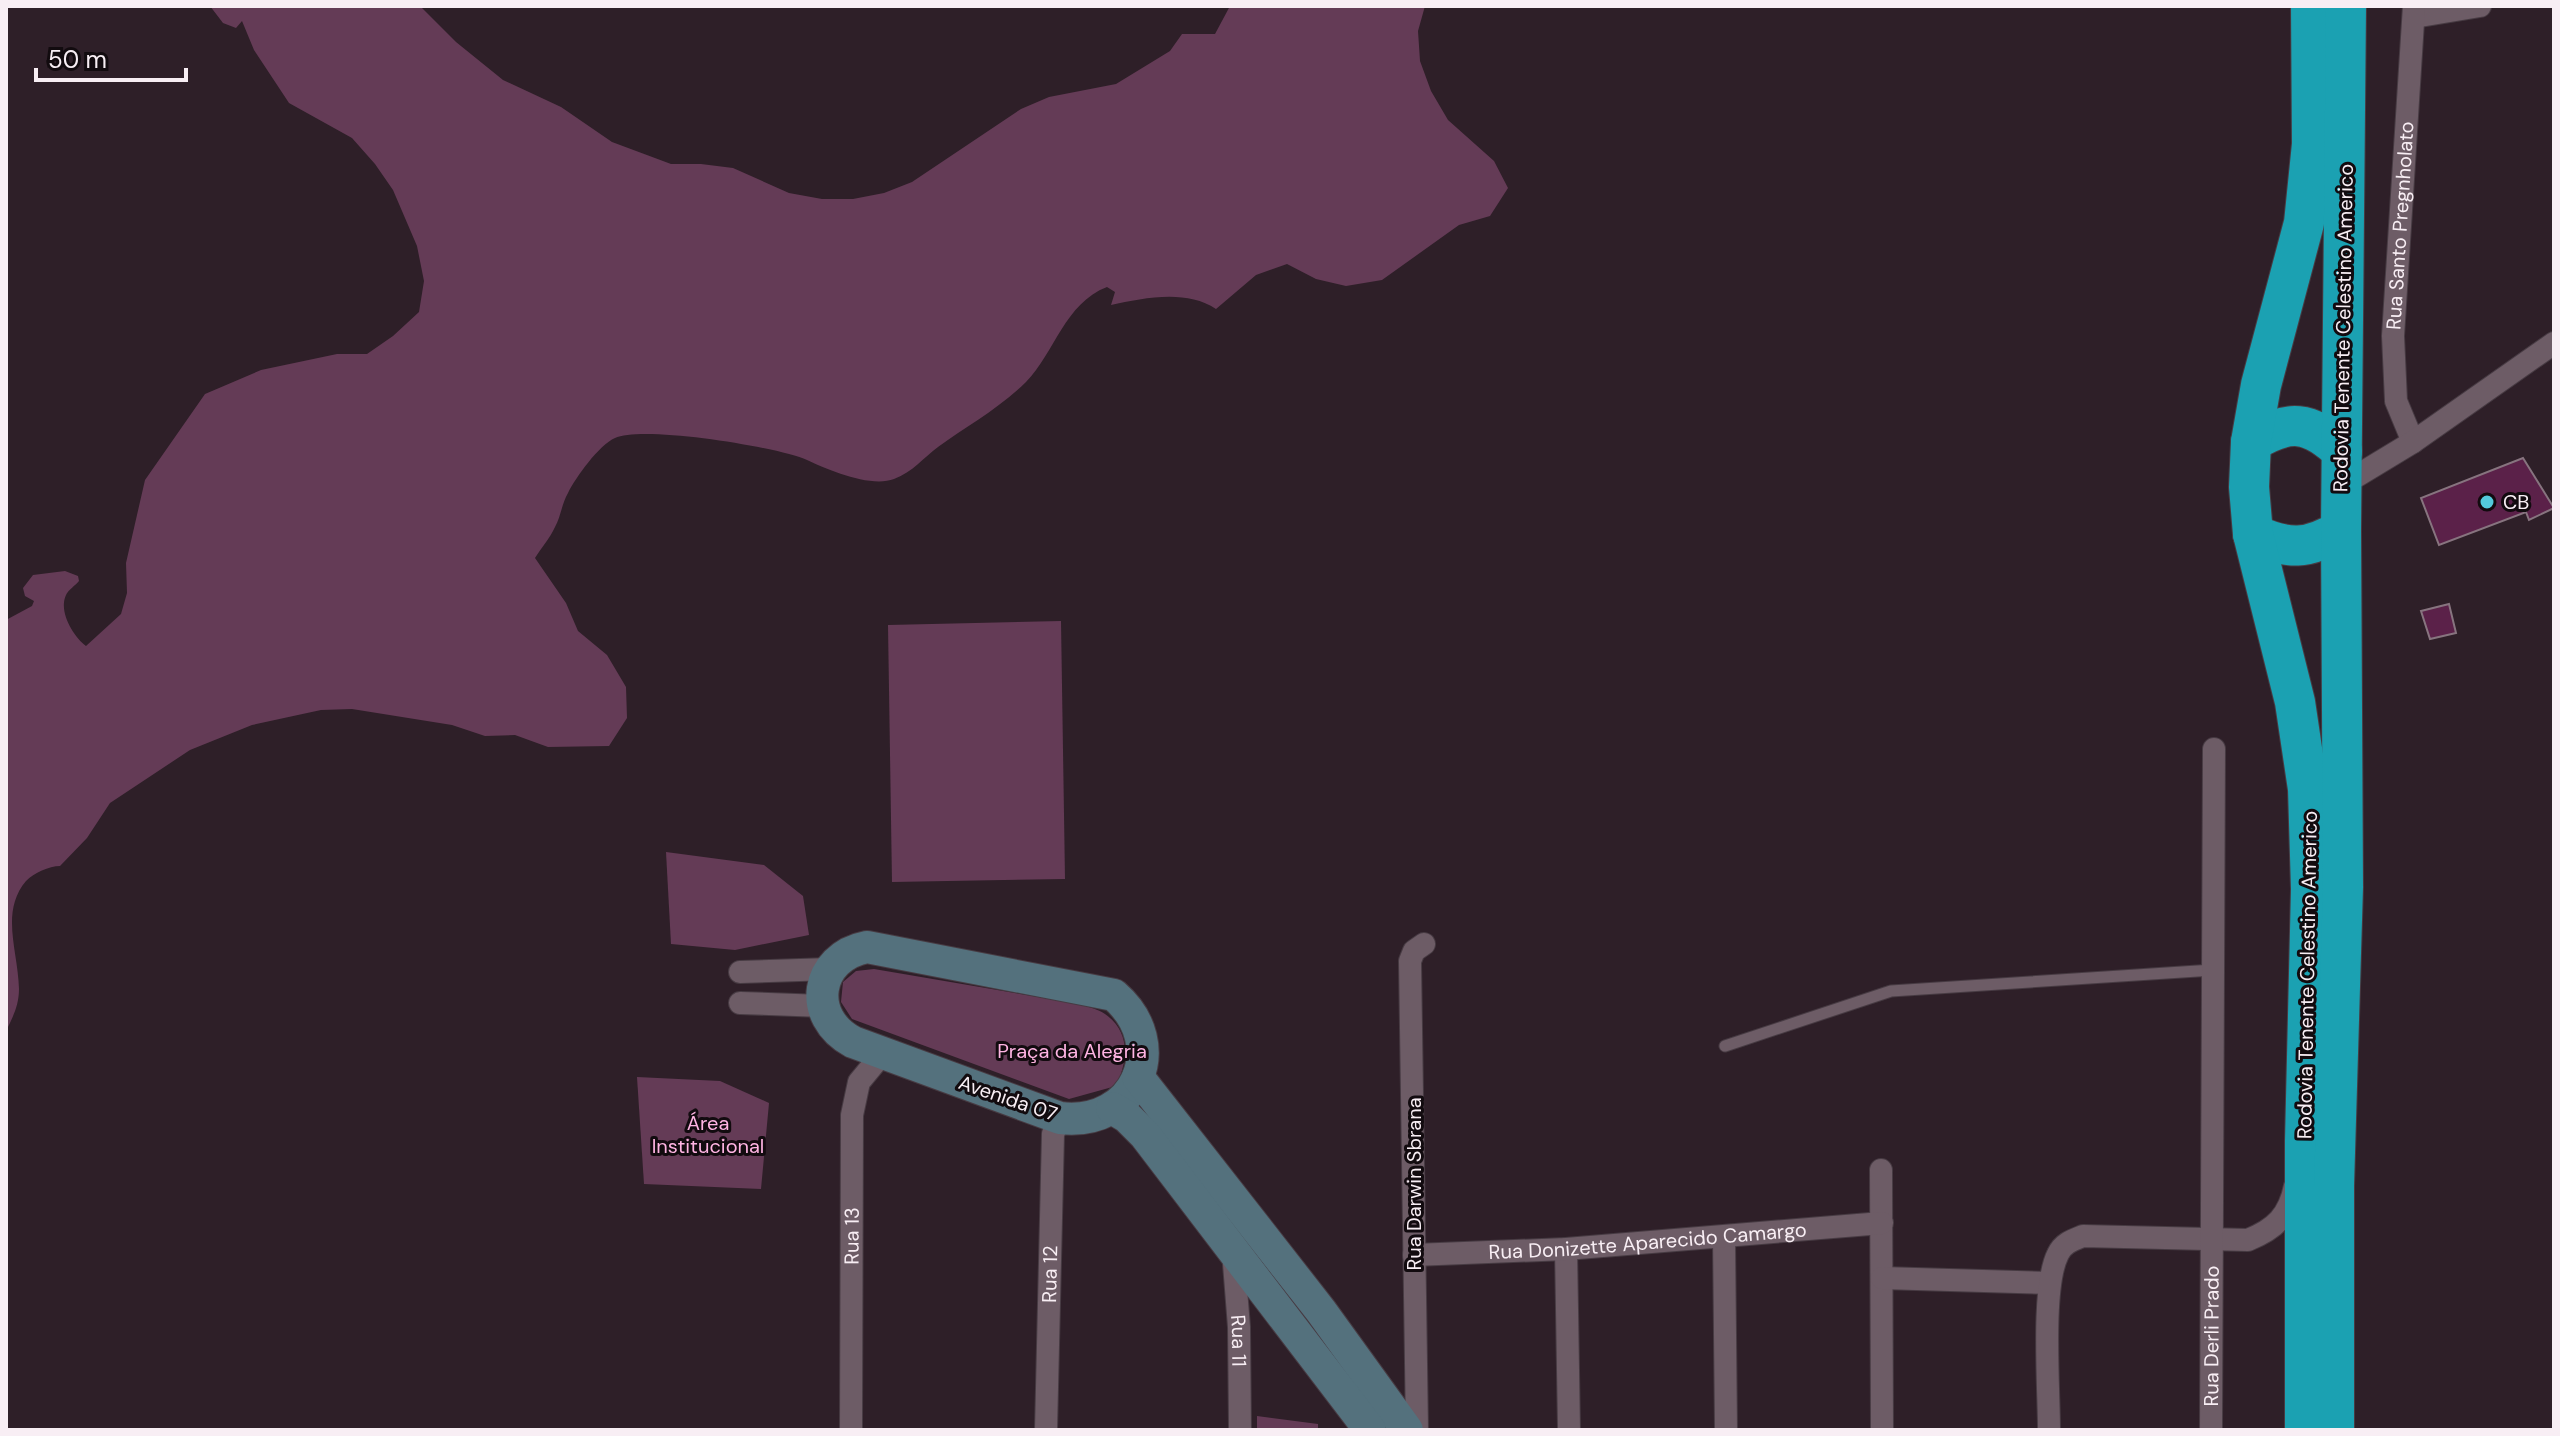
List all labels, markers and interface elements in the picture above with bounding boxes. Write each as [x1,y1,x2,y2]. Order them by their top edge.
scale bar [36,32,186,82]
text: 50 m [48,44,107,75]
street label: Rua Santo Pregnholato [2380,121,2420,331]
street label: Rodovia Tenente Celestino Americo [2327,164,2359,492]
place label: CB [2503,489,2529,515]
marker: CB [2478,493,2496,511]
street label: Rodovia Tenente Celestino Americo [2291,811,2323,1139]
park label: Praça da Alegria [997,1038,1147,1064]
street label: Avenida 07 [955,1069,1061,1127]
street label: Rua Darwin Sbrana [1401,1097,1427,1271]
park label: Área Institucional [652,1110,764,1159]
street label: Rua 13 [839,1207,865,1265]
street label: Rua Donizette Aparecido Camargo [1488,1216,1807,1265]
street label: Rua 12 [1036,1245,1063,1303]
street label: Rua Derli Prado [2198,1265,2225,1407]
street label: Rua 11 [1225,1314,1252,1367]

